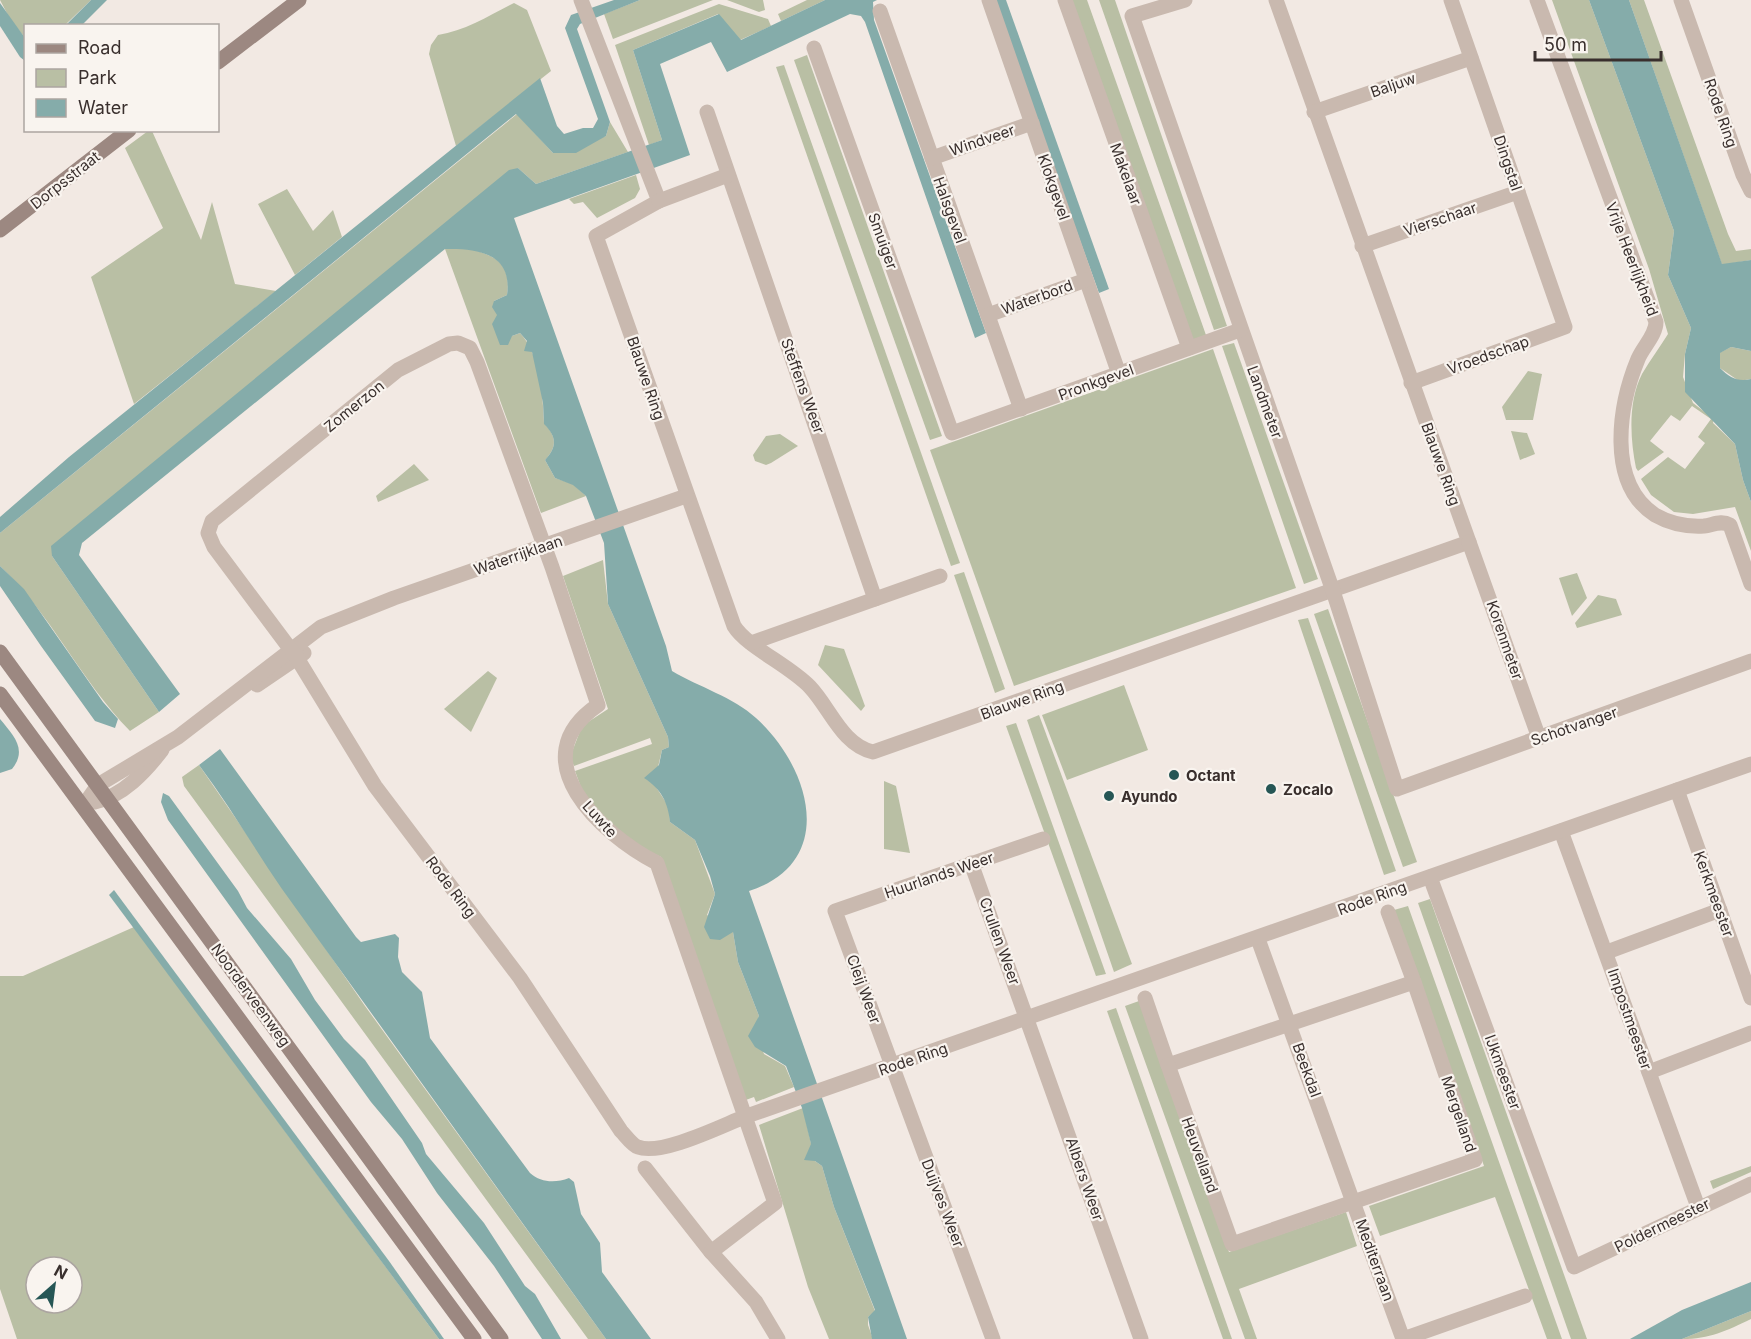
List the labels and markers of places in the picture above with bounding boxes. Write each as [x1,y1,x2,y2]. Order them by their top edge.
place label: Octant [1186,766,1236,785]
marker: Octant [1167,768,1181,782]
place label: Zocalo [1283,780,1333,799]
marker: Zocalo [1264,782,1278,796]
place label: Ayundo [1121,787,1178,806]
marker: Ayundo [1102,789,1116,803]

